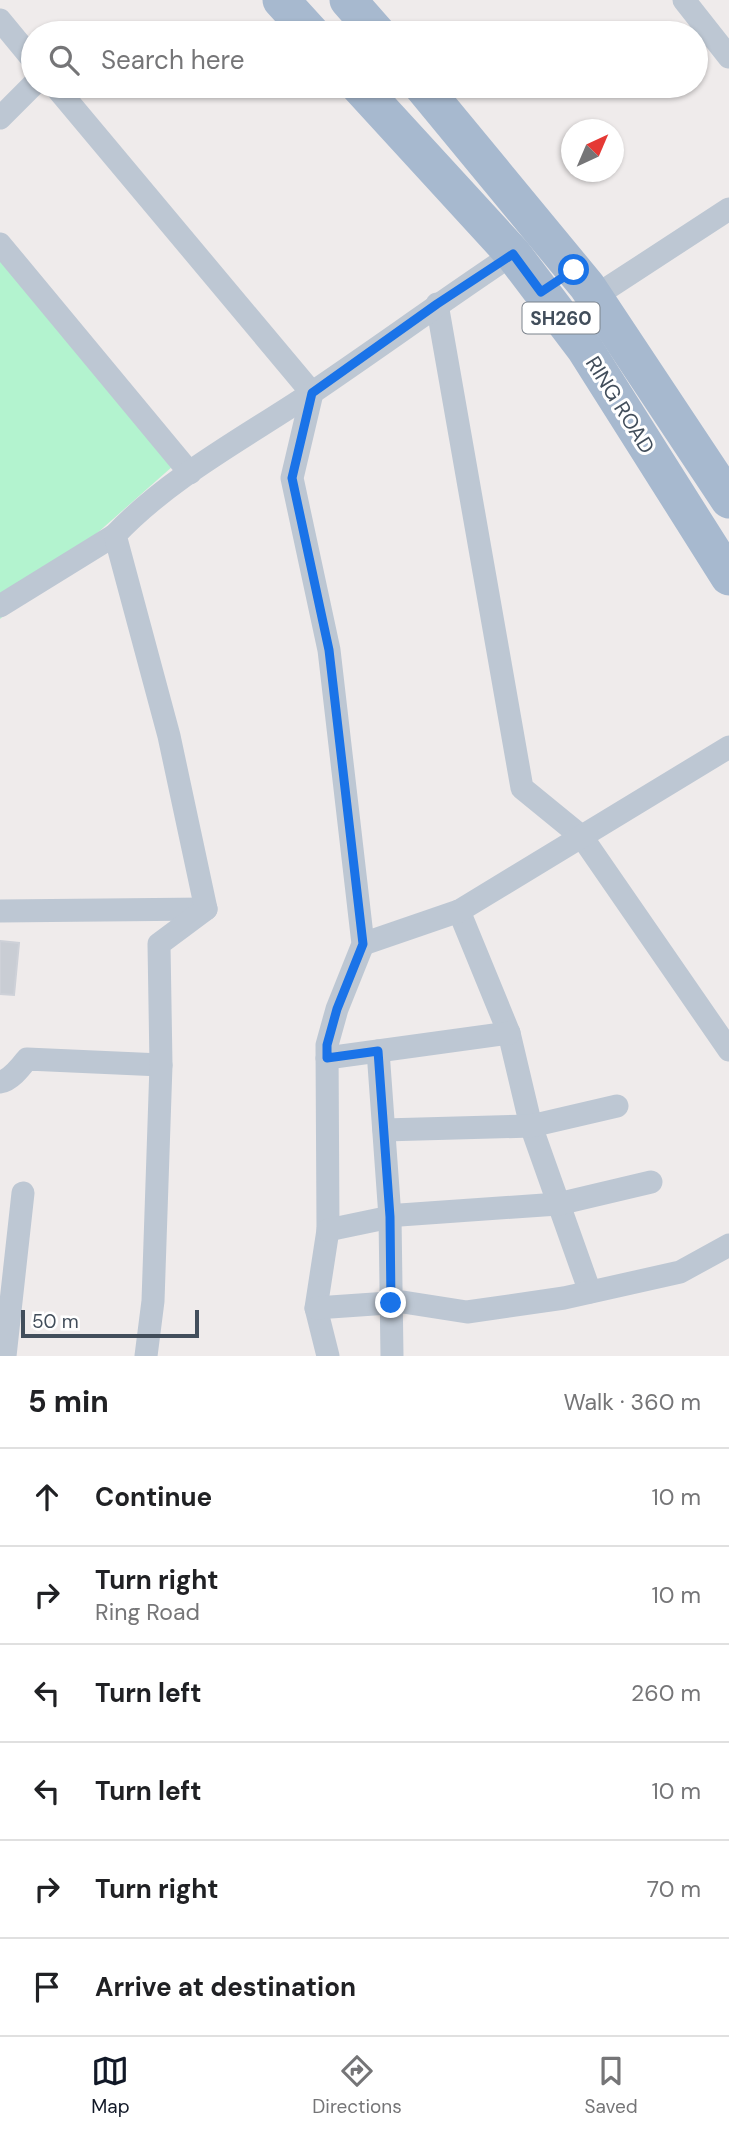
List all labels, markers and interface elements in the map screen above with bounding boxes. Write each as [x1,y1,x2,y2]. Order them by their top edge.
search box [21,21,708,98]
icon: search [45,41,83,79]
text: Search here [101,43,244,77]
north arrow [561,119,624,182]
route start [558,254,589,285]
road number: SH260 [522,302,600,334]
street label: RING ROAD [579,351,661,459]
route end [375,1287,406,1318]
scale bar [21,1307,200,1339]
text: 50 m [32,1309,79,1334]
text: 5 min [28,1382,109,1421]
text: Walk · 360 m [563,1387,701,1417]
icon: ahead [28,1478,66,1516]
text: Continue [95,1480,212,1514]
text: 10 m [651,1482,701,1512]
text: Turn right [95,1563,219,1597]
icon: right [28,1576,66,1614]
text: 10 m [651,1580,701,1610]
text: Ring Road [95,1597,200,1627]
icon: left [28,1674,66,1712]
text: Turn left [95,1676,202,1710]
text: 260 m [631,1678,701,1708]
icon: left [28,1772,66,1810]
text: Turn left [95,1774,202,1808]
text: 10 m [651,1776,701,1806]
icon: right [28,1870,66,1908]
text: Turn right [95,1872,219,1906]
text: 70 m [647,1874,701,1904]
icon: arrive [28,1968,66,2006]
text: Arrive at destination [95,1970,356,2004]
tab: Map [91,2052,130,2119]
tab: Directions [312,2052,402,2119]
tab: Saved [584,2052,638,2119]

